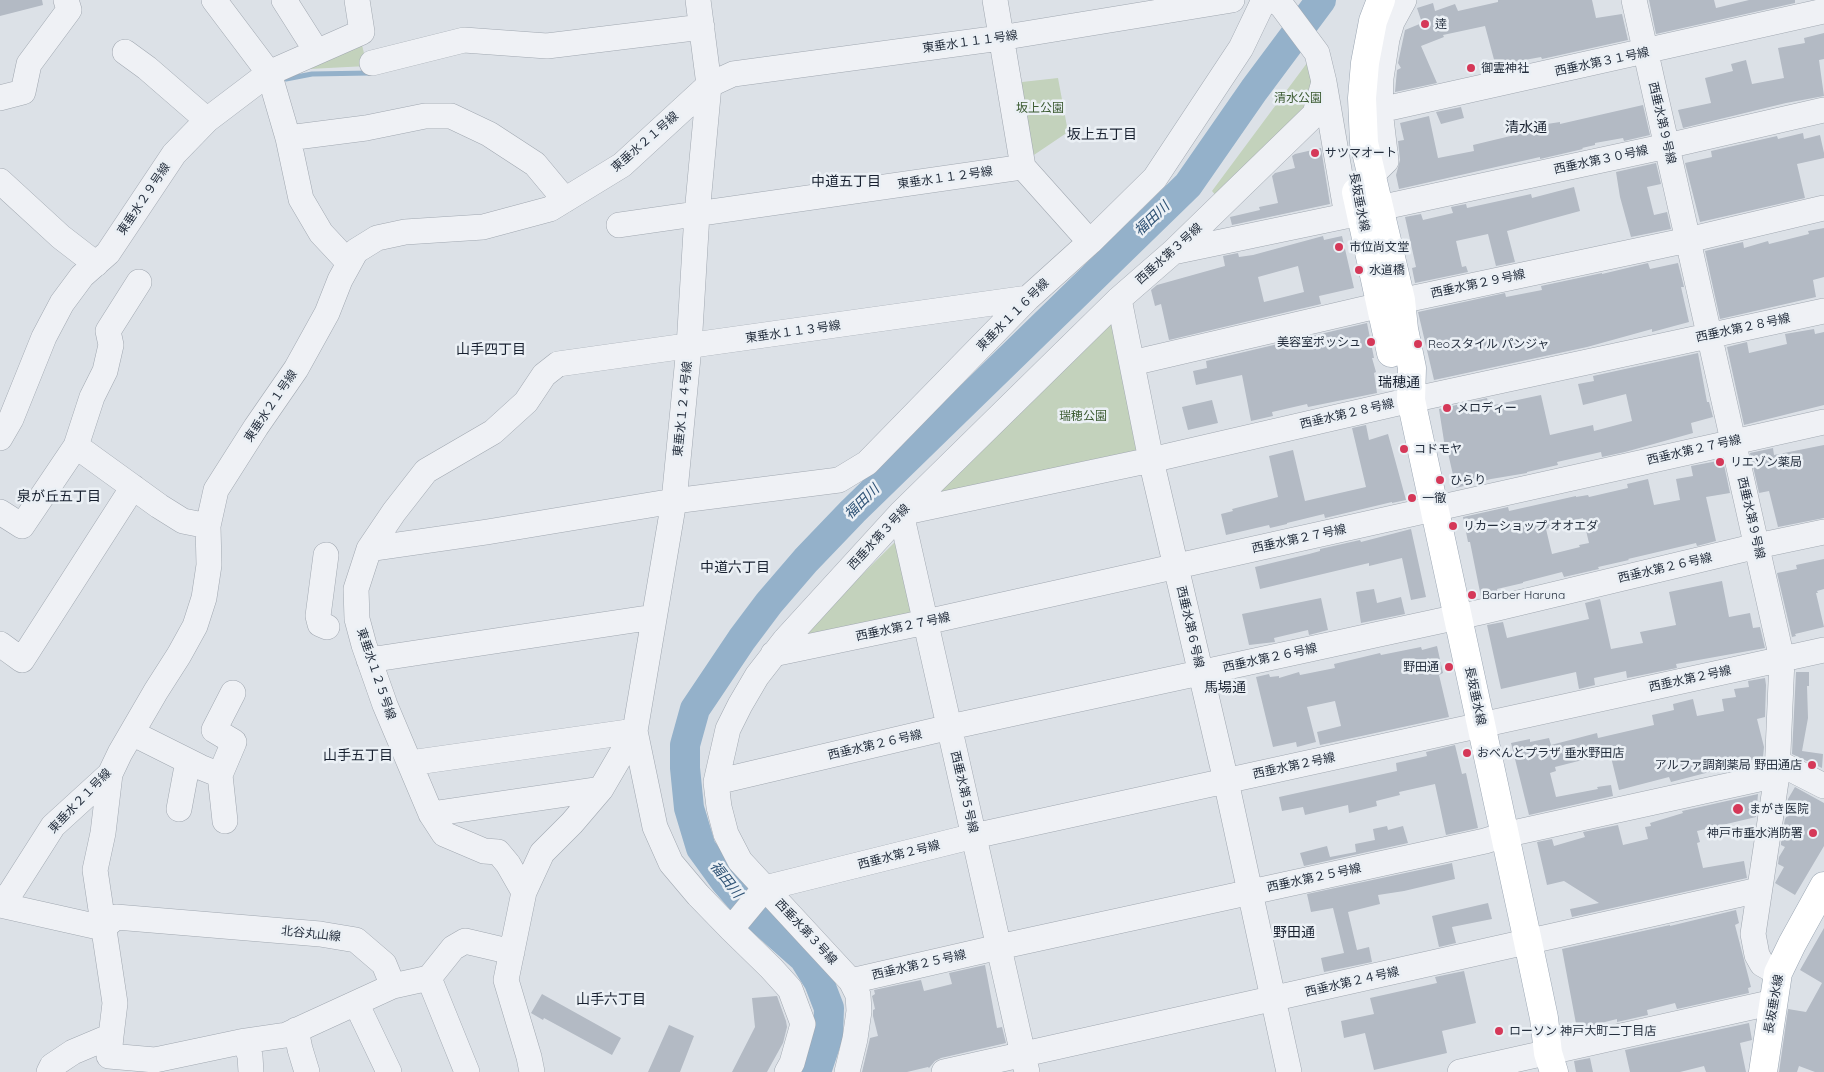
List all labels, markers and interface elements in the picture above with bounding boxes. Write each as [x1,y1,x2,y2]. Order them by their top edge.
place label: 逹 [1435,17,1447,31]
marker: 逹 [1419,18,1431,30]
street label: 東垂水１１１号線 [921,28,1019,56]
street label: 西垂水第３１号線 [1554,45,1650,79]
place label: 御霊神社 [1481,61,1529,75]
marker: 御霊神社 [1465,62,1477,74]
street label: 西垂水第９号線 [1646,80,1678,166]
park label: 清水公園 [1274,91,1322,105]
park label: 坂上公園 [1016,101,1064,115]
street label: 東垂水２１号線 [609,109,681,175]
district label: 清水通 [1505,120,1547,136]
district label: 坂上五丁目 [1067,127,1137,143]
street label: 西垂水第３０号線 [1553,143,1649,177]
place label: サツマオート [1325,146,1397,160]
marker: サツマオート [1309,147,1321,159]
street label: 東垂水２９号線 [115,160,173,238]
street label: 東垂水１１２号線 [896,164,994,192]
street label: 長坂垂水線 [1346,171,1372,233]
district label: 中道五丁目 [811,174,881,190]
water label: 福田川 [1131,198,1173,240]
street label: 西垂水第３号線 [1133,221,1205,287]
place label: 市位尚文堂 [1349,240,1409,254]
marker: 市位尚文堂 [1333,241,1345,253]
place label: 水道橋 [1369,263,1405,277]
marker: 水道橋 [1353,264,1365,276]
street label: 西垂水第２９号線 [1430,267,1526,301]
street label: 東垂水１１６号線 [974,276,1052,354]
street label: 西垂水第２８号線 [1695,311,1791,345]
street label: 東垂水１１３号線 [744,318,842,346]
place label: 美容室ポッシュ [1277,335,1361,349]
marker: 美容室ポッシュ [1365,336,1377,348]
place label: Reoスタイル パンジャ [1428,337,1549,351]
marker: Reoスタイル パンジャ [1412,338,1424,350]
district label: 山手四丁目 [456,342,526,358]
street label: 東垂水１２４号線 [671,361,695,457]
street label: 東垂水２１号線 [242,367,300,445]
district label: 瑞穂通 [1378,375,1420,391]
street label: 西垂水第２８号線 [1299,396,1395,432]
place label: メロディー [1457,401,1517,415]
marker: メロディー [1441,402,1453,414]
park label: 瑞穂公園 [1059,409,1107,423]
street label: 西垂水第２７号線 [1646,432,1742,468]
place label: コドモヤ [1414,442,1462,456]
marker: コドモヤ [1398,443,1410,455]
place label: リエゾン薬局 [1730,455,1802,469]
marker: リエゾン薬局 [1714,456,1726,468]
place label: ひらり [1450,473,1486,487]
marker: ひらり [1434,474,1446,486]
street label: 西垂水第９号線 [1735,475,1767,561]
water label: 福田川 [841,481,883,523]
district label: 泉が丘五丁目 [17,489,101,505]
place label: 一徹 [1422,491,1446,505]
marker: 一徹 [1406,492,1418,504]
street label: 西垂水第３号線 [845,501,913,573]
place label: リカーショップ オオエダ [1463,519,1598,533]
marker: リカーショップ オオエダ [1447,520,1459,532]
street label: 西垂水第２７号線 [1251,522,1347,556]
street label: 西垂水第２６号線 [1617,550,1713,586]
district label: 中道六丁目 [700,560,770,576]
street label: 西垂水第６号線 [1174,584,1206,670]
place label: Barber Haruna [1482,588,1565,602]
marker: Barber Haruna [1466,589,1478,601]
street label: 西垂水第２７号線 [855,610,951,644]
street label: 東垂水１２５号線 [354,626,398,722]
street label: 西垂水第２６号線 [1222,641,1318,675]
place label: 野田通 [1403,660,1439,674]
marker: 野田通 [1443,661,1455,673]
street label: 西垂水第２号線 [1647,663,1733,695]
street label: 長坂垂水線 [1462,665,1488,727]
district label: 馬場通 [1204,680,1246,696]
street label: 西垂水第２６号線 [827,727,923,763]
place label: おべんとプラザ 垂水野田店 [1477,746,1624,760]
marker: おべんとプラザ 垂水野田店 [1461,747,1473,759]
district label: 山手五丁目 [323,748,393,764]
street label: 西垂水第５号線 [948,749,980,835]
street label: 西垂水第２号線 [1251,750,1337,782]
place label: アルファ調剤薬局 野田通店 [1655,758,1802,772]
marker: アルファ調剤薬局 野田通店 [1806,759,1818,771]
street label: 東垂水２１号線 [46,766,114,836]
marker: まがき医院 [1731,802,1745,816]
place label: まがき医院 [1749,802,1809,816]
place label: 神戸市垂水消防署 [1707,826,1803,840]
marker: 神戸市垂水消防署 [1807,827,1819,839]
street label: 西垂水第２号線 [857,838,941,872]
water label: 福田川 [706,858,746,902]
street label: 西垂水第２５号線 [1266,861,1362,895]
street label: 西垂水第３号線 [772,896,840,968]
street label: 北谷丸山線 [280,924,342,944]
district label: 野田通 [1273,925,1315,941]
street label: 西垂水第２５号線 [871,947,967,983]
street label: 西垂水第２４号線 [1304,964,1400,1000]
street label: 長坂垂水線 [1762,973,1786,1035]
district label: 山手六丁目 [576,992,646,1008]
place label: ローソン 神戸大町二丁目店 [1509,1024,1656,1038]
marker: ローソン 神戸大町二丁目店 [1493,1025,1505,1037]

